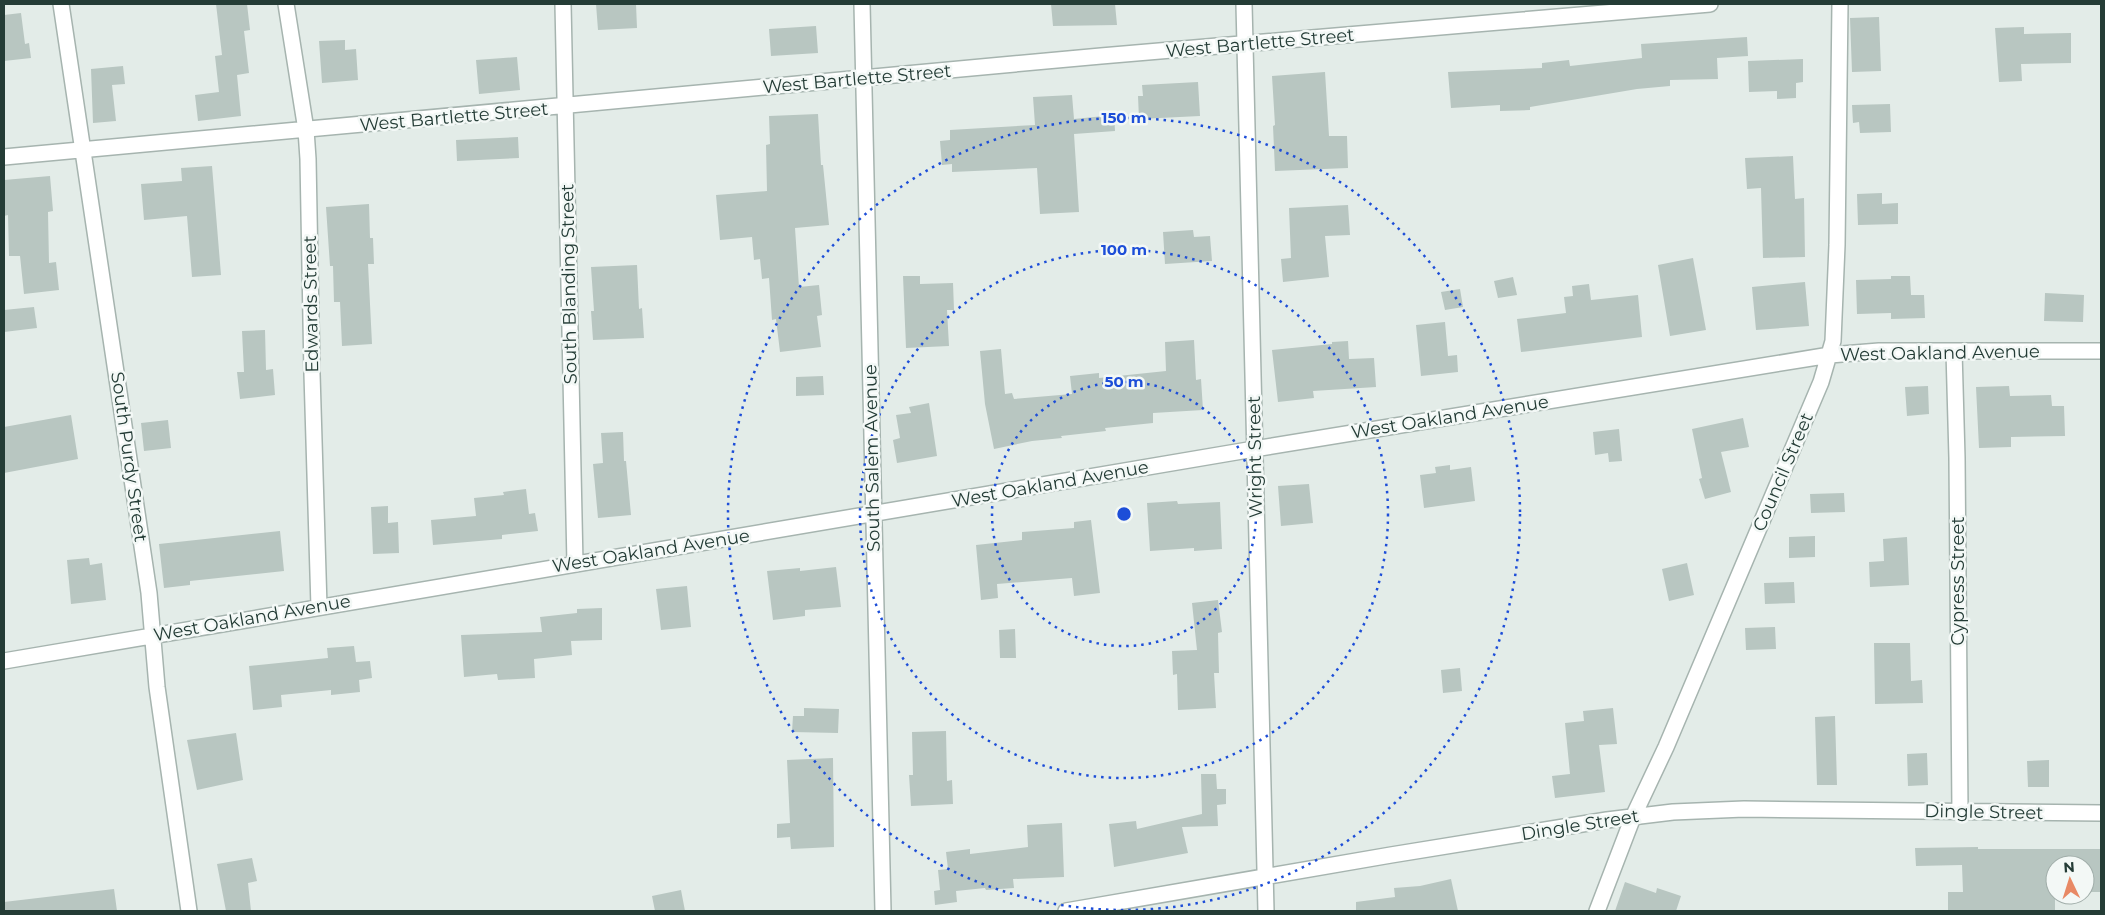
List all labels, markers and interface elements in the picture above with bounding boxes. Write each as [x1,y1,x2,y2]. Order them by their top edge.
street label: West Bartlette Street [1165,24,1355,62]
street label: West Bartlette Street [762,60,952,98]
street label: West Bartlette Street [359,98,549,136]
text: 150 m [1102,108,1146,127]
street label: South Blanding Street [556,184,582,384]
street label: Edwards Street [299,235,323,373]
text: 100 m [1101,240,1147,259]
street label: West Oakland Avenue [1840,340,2040,366]
street label: South Salem Avenue [859,364,885,552]
street label: South Purdy Street [106,370,152,544]
text: 50 m [1104,372,1144,391]
street label: West Oakland Avenue [1350,390,1550,443]
street label: Wright Street [1243,396,1267,518]
street label: Council Street [1748,409,1818,535]
street label: West Oakland Avenue [950,456,1150,512]
centre of rings [1115,505,1133,523]
street label: Cypress Street [1947,516,1969,646]
street label: West Oakland Avenue [551,524,751,577]
street label: West Oakland Avenue [152,590,352,646]
street label: Dingle Street [1924,800,2044,824]
street label: Dingle Street [1519,805,1641,845]
north arrow [2045,855,2095,905]
text: N [2063,858,2075,876]

